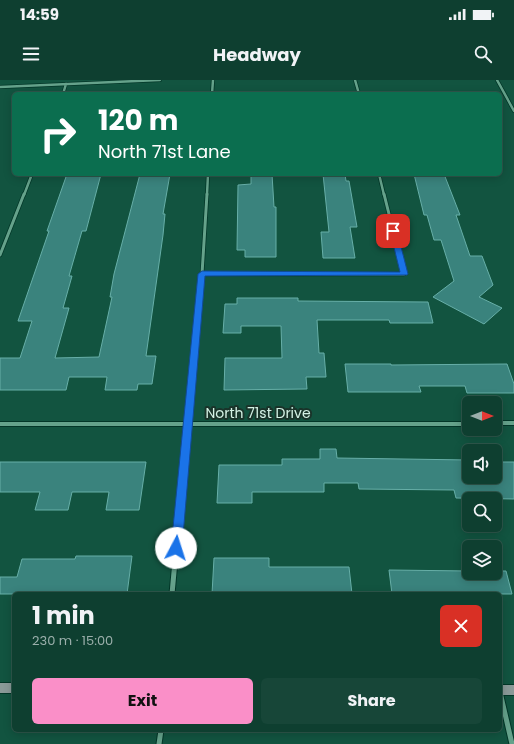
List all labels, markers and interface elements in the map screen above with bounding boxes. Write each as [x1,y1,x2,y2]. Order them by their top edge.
text: 14:59 [20,4,59,25]
text: Headway [213,42,301,67]
icon: menu [20,43,42,65]
icon: search [472,43,494,65]
text: 120 m [98,101,178,140]
icon: right [32,108,84,160]
text: North 71st Lane [98,139,231,164]
pin [376,214,410,248]
icon: arrive [382,220,404,242]
north arrow [462,396,502,436]
map controls [462,396,502,580]
street label: North 71st Drive [205,403,311,423]
button: sound [462,444,502,484]
button: search [462,492,502,532]
position arrow [155,527,197,569]
button: layers [462,540,502,580]
text: 1 min [32,599,95,632]
button: close [440,605,482,647]
text: 230 m · 15:00 [32,631,113,650]
button: Exit [32,678,253,724]
button: Share [261,678,482,724]

